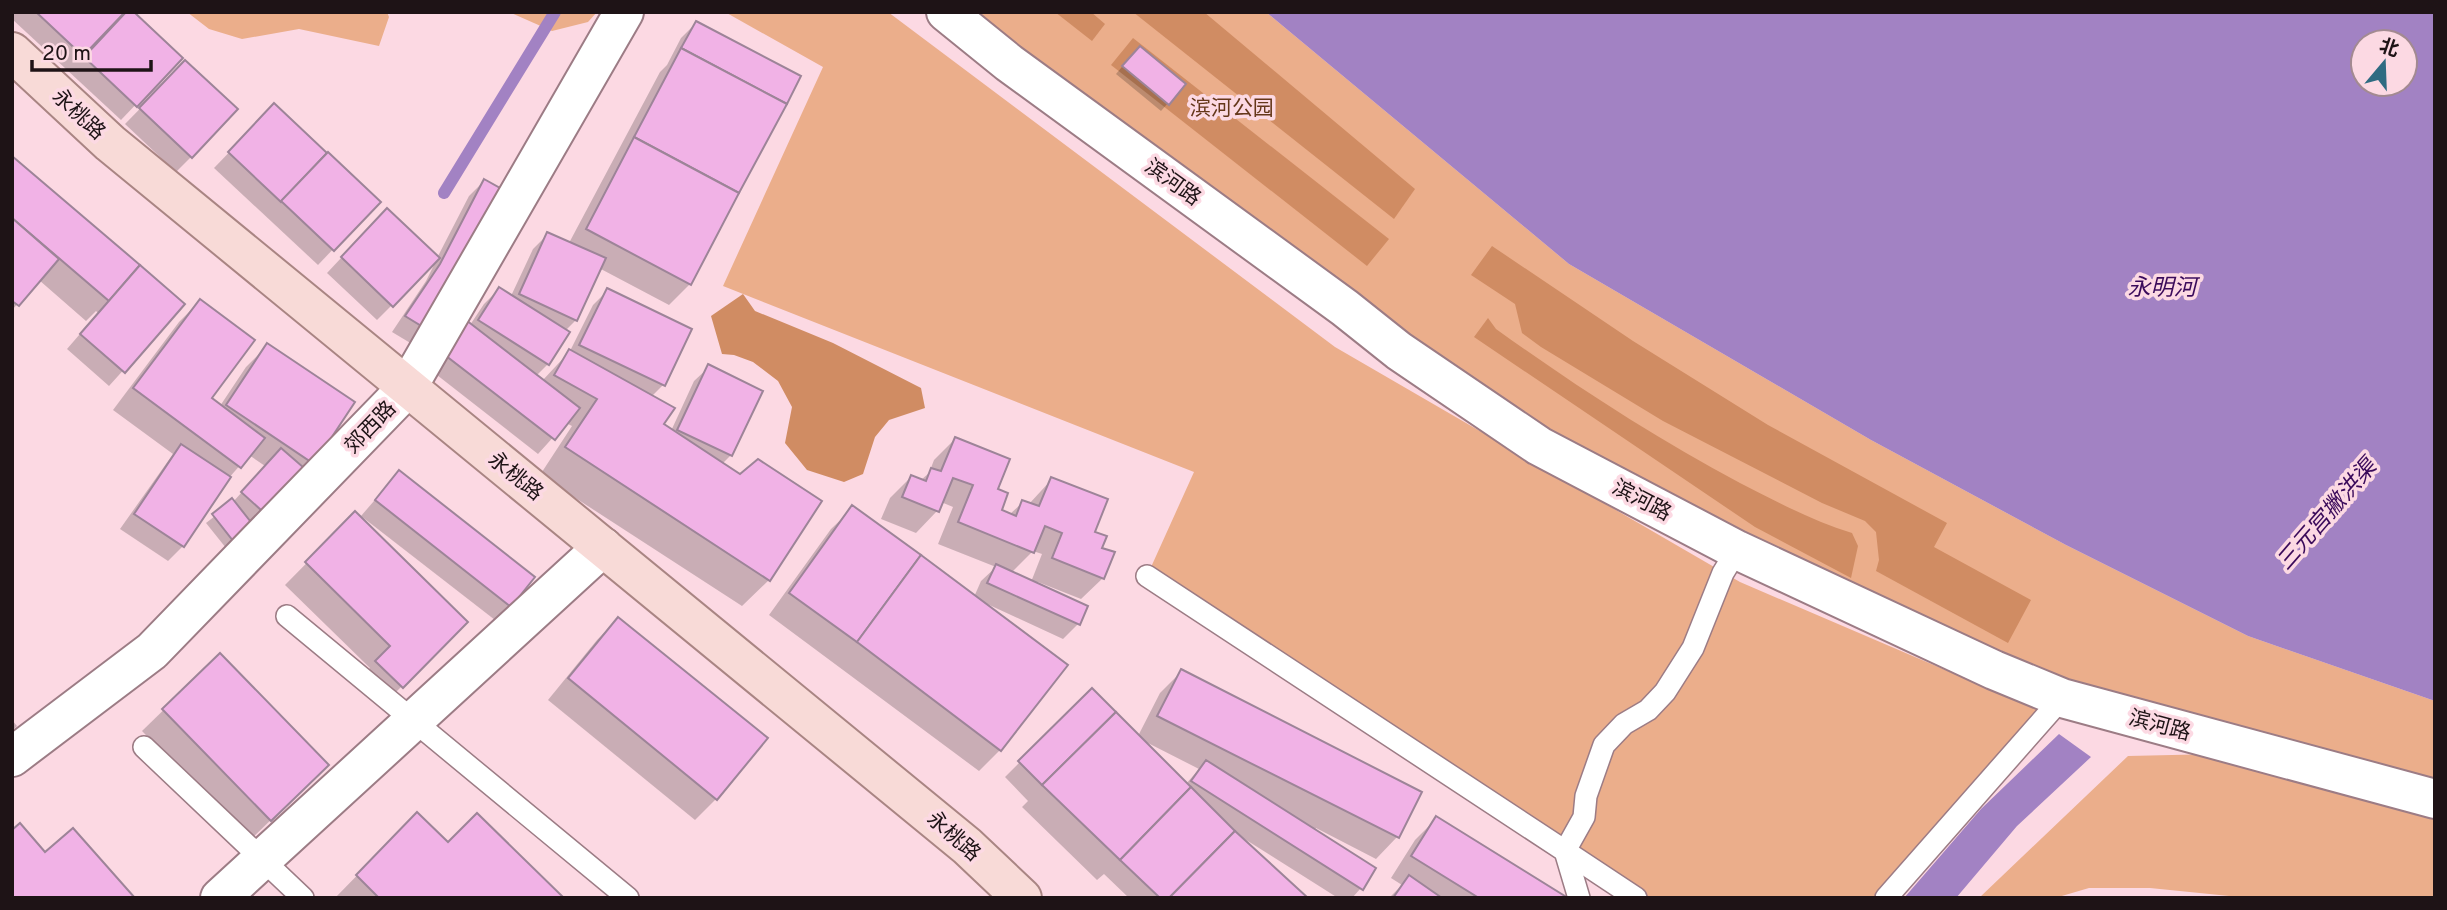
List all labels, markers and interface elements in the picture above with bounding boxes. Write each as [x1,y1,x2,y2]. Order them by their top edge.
scale bar [32,28,150,72]
north arrow [2349,28,2419,98]
text: 北 [2376,34,2402,63]
text: 20 m [42,41,91,68]
street label: 永桃路 [46,84,110,146]
park label: 滨河公园 [1190,96,1274,123]
street label: 滨河路 [1139,154,1206,213]
water label: 永明河 [2128,275,2201,304]
street label: 郊西路 [339,396,403,460]
street label: 永桃路 [482,447,548,507]
water label: 三元宫撇洪渠 [2272,452,2386,577]
street label: 滨河路 [1607,475,1675,528]
street label: 滨河路 [2126,705,2194,748]
street label: 永桃路 [920,806,986,868]

